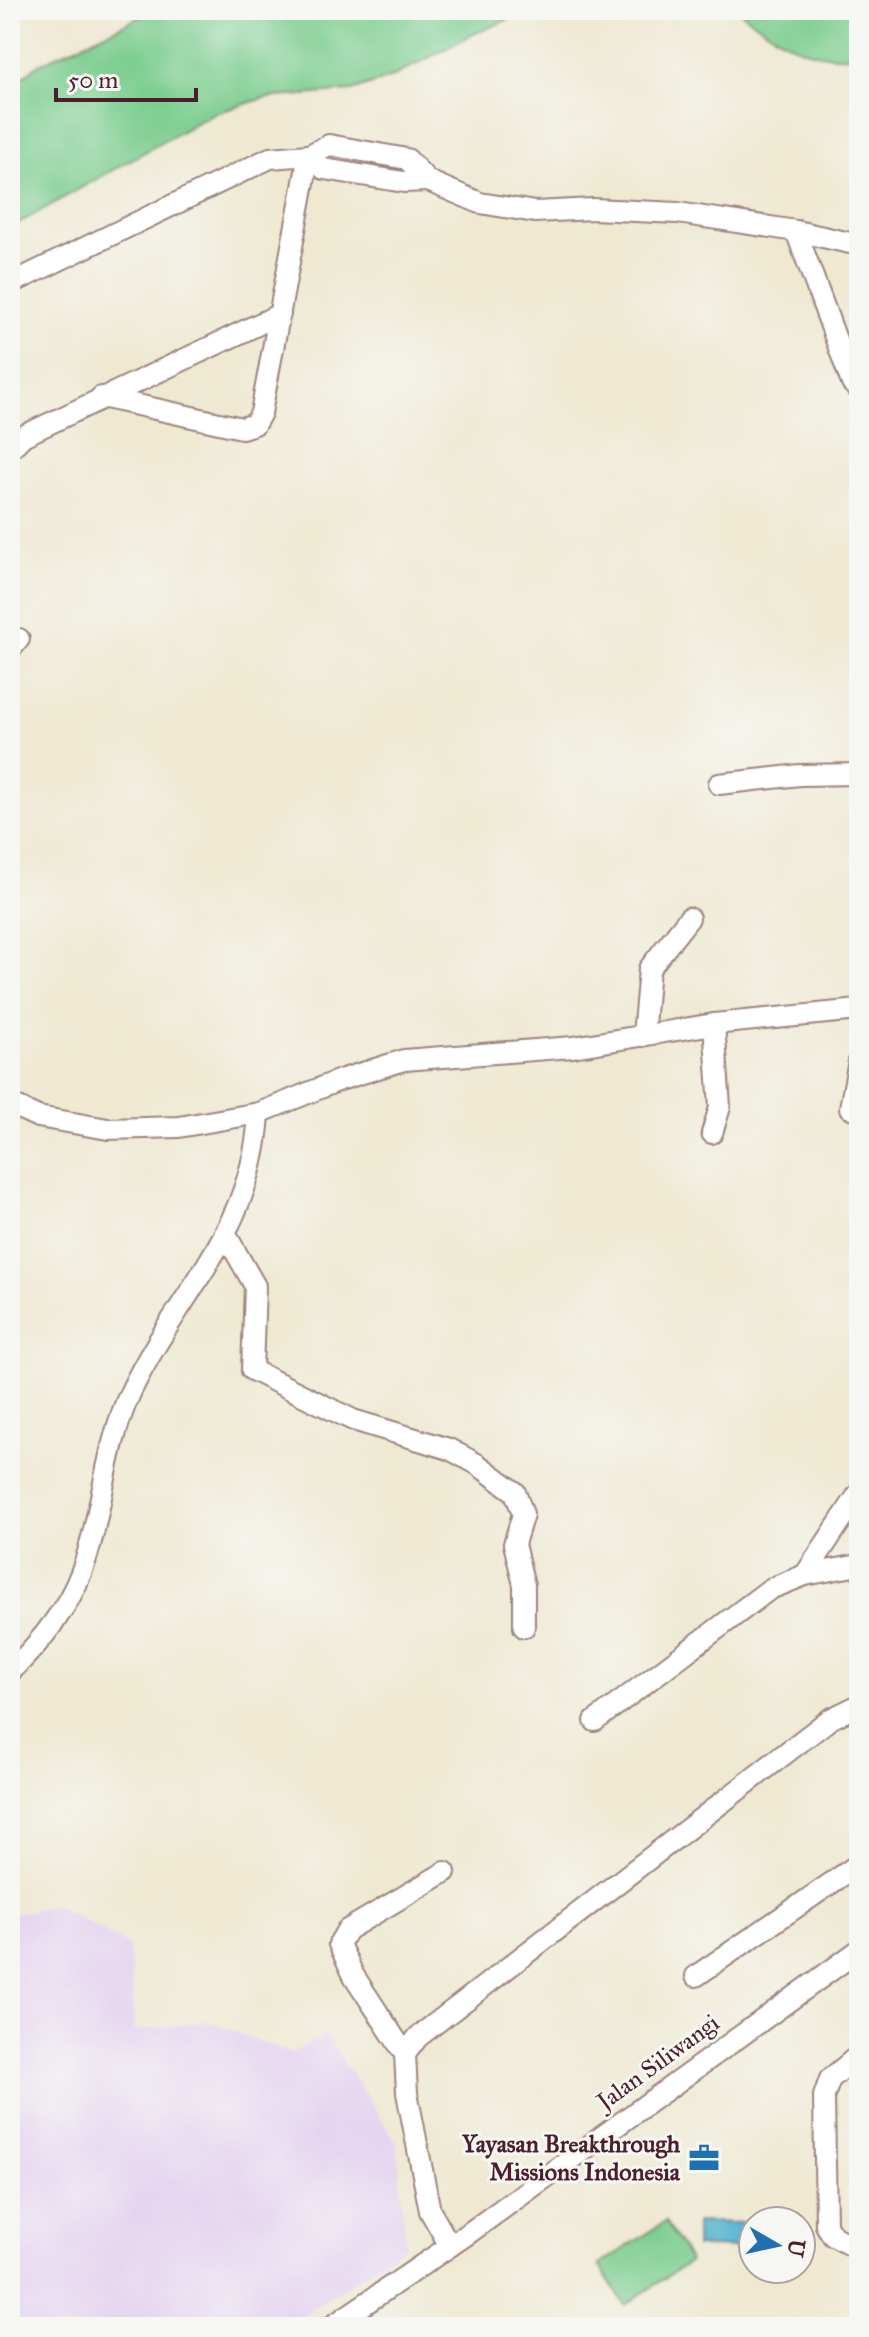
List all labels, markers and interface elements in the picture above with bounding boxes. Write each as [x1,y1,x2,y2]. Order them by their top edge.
scale bar [56,52,196,102]
text: 50 m [68,65,118,95]
street label: Jalan Siliwangi [589,2007,725,2118]
place label: Yayasan Breakthrough Missions Indonesia [461,2129,681,2187]
office icon: Yayasan Breakthrough Missions Indonesia [687,2141,721,2175]
north arrow [737,2205,817,2285]
text: U [781,2237,811,2259]

